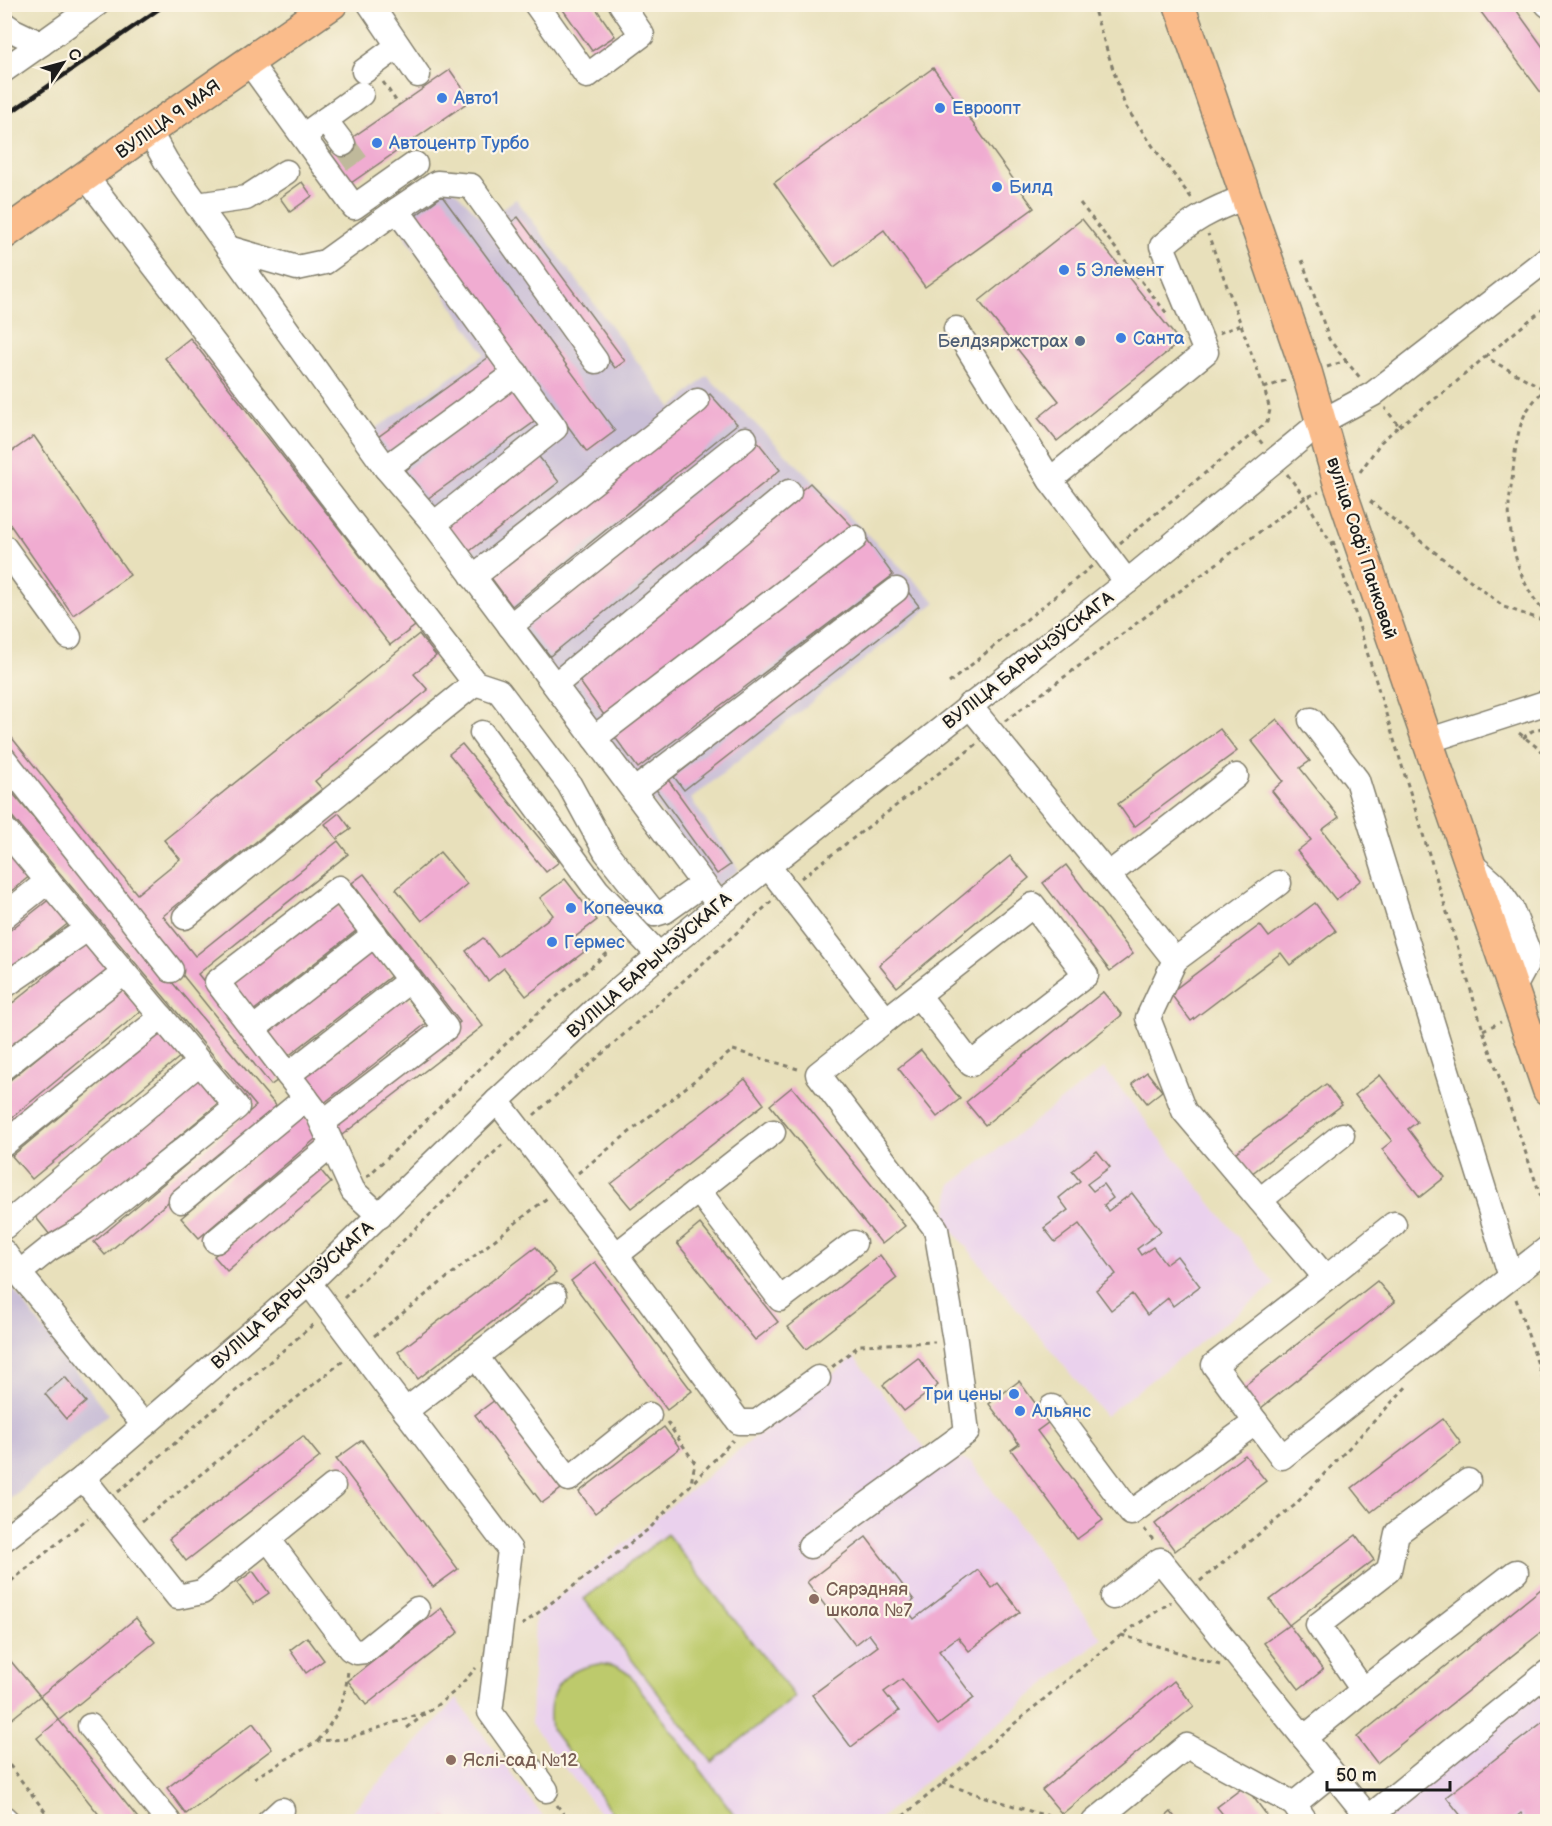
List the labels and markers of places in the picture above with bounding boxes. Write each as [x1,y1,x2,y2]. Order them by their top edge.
place label: Авто1 [453,88,499,109]
marker: Авто1 [435,91,449,105]
place label: Евроопт [952,98,1021,119]
marker: Евроопт [933,101,947,115]
place label: Автоцентр Турбо [388,133,529,154]
marker: Автоцентр Турбо [370,136,384,150]
place label: Билд [1009,177,1053,198]
marker: Билд [990,180,1004,194]
place label: 5 Элемент [1076,260,1165,281]
marker: 5 Элемент [1057,263,1071,277]
place label: Санта [1133,328,1185,349]
place label: Белдзяржстрах [937,331,1068,352]
marker: Санта [1114,331,1128,345]
marker: Белдзяржстрах [1073,334,1087,348]
place label: Копеечка [583,898,664,919]
marker: Копеечка [564,901,578,915]
place label: Гермес [564,932,625,953]
marker: Гермес [545,935,559,949]
place label: Три цены [923,1384,1002,1405]
marker: Три цены [1007,1387,1021,1401]
place label: Альянс [1031,1401,1091,1422]
marker: Альянс [1013,1404,1027,1418]
place label: Сярэдняя школа №7 [826,1579,912,1621]
marker: Сярэдняя школа №7 [807,1592,821,1606]
place label: Яслі-сад №12 [463,1750,578,1771]
marker: Яслі-сад №12 [444,1753,458,1767]

